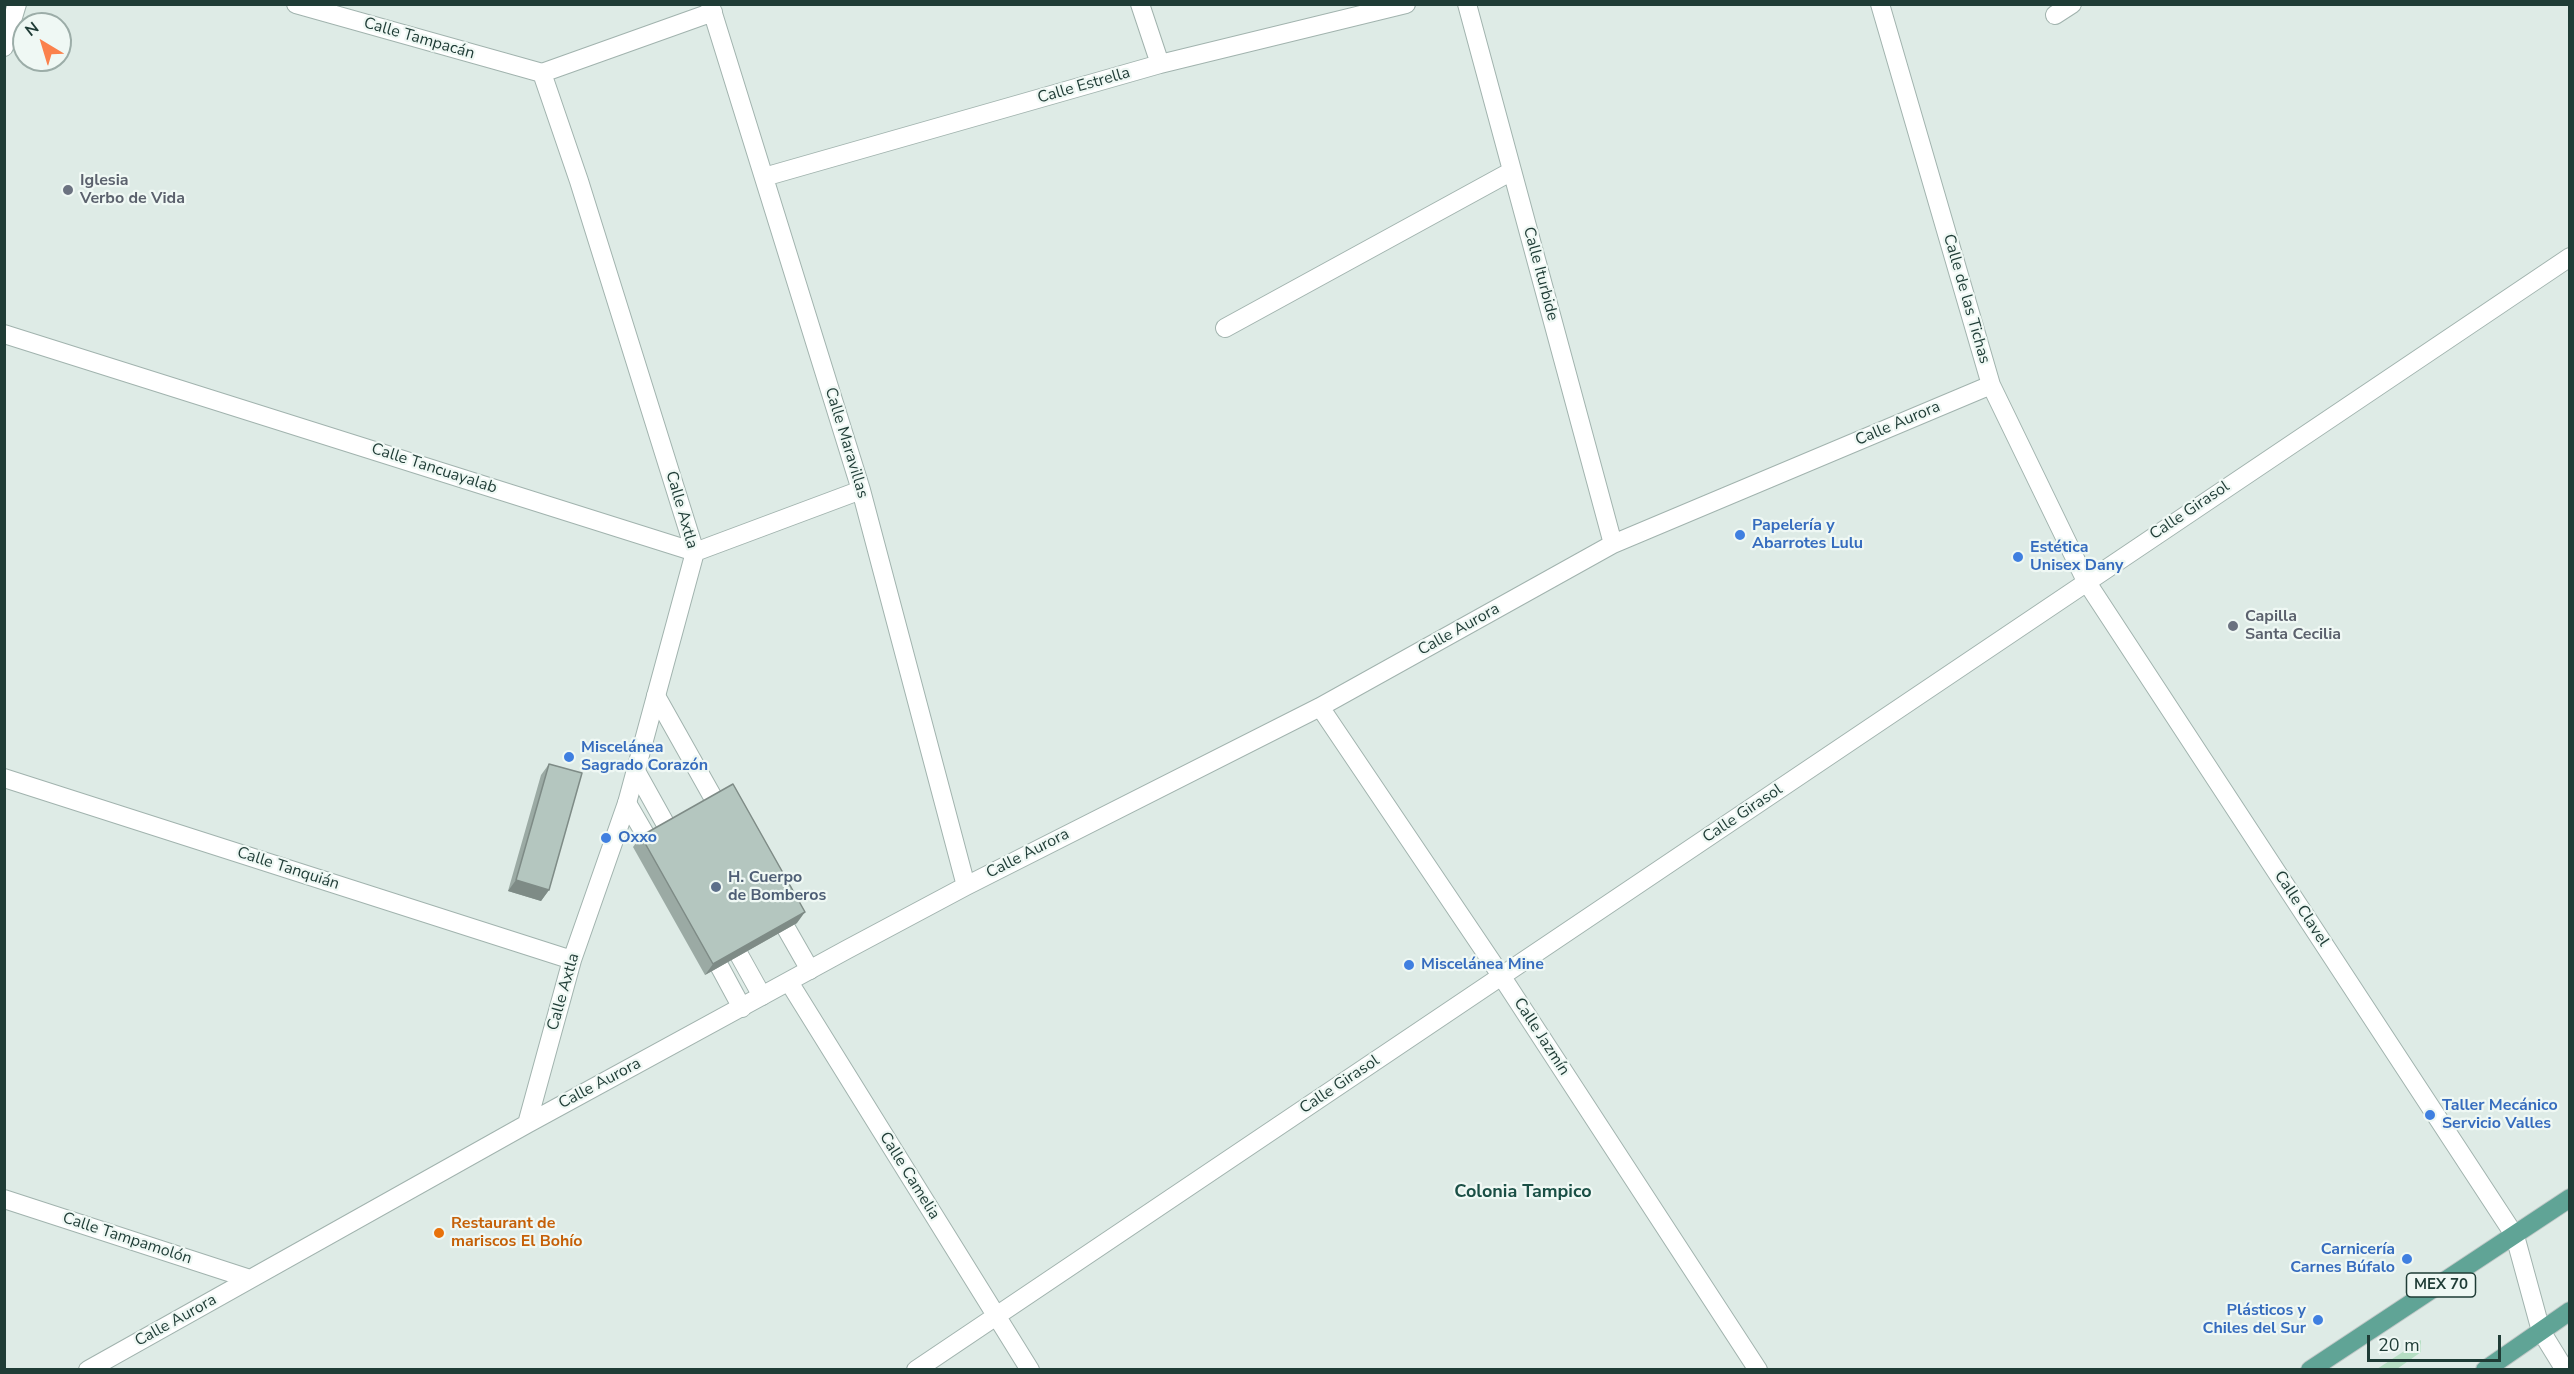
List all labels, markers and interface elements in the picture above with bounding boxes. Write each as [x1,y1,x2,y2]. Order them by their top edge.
north arrow [12,12,72,72]
street label: Calle Tampacán [361,14,477,64]
text: N [21,17,44,42]
street label: Calle Estrella [1035,64,1133,108]
place label: Iglesia Verbo de Vida [80,171,185,209]
marker: Iglesia Verbo de Vida [61,183,75,197]
street label: Calle Iturbide [1518,225,1562,323]
street label: Calle de las Tichas [1938,232,1994,366]
street label: Calle Maravillas [820,385,872,501]
street label: Calle Aurora [1853,398,1943,450]
street label: Calle Tancuayalab [369,440,499,498]
street label: Calle Axtla [661,469,701,551]
street label: Calle Girasol [2147,477,2233,545]
place label: Papelería y Abarrotes Lulu [1752,516,1863,554]
marker: Papelería y Abarrotes Lulu [1733,528,1747,542]
place label: Estética Unisex Dany [2030,538,2123,576]
marker: Estética Unisex Dany [2011,550,2025,564]
street label: Calle Aurora [1415,600,1503,660]
place label: Capilla Santa Cecilia [2245,607,2341,645]
marker: Capilla Santa Cecilia [2226,619,2240,633]
place label: Miscelánea Sagrado Corazón [581,738,708,776]
marker: Miscelánea Sagrado Corazón [562,750,576,764]
street label: Calle Girasol [1700,780,1786,848]
street label: Calle Aurora [983,825,1073,883]
place label: Oxxo [618,828,657,848]
marker: Oxxo [599,831,613,845]
street label: Calle Tanquián [234,843,342,895]
place label: H. Cuerpo de Bomberos [728,868,826,906]
street label: Calle Clavel [2269,868,2333,950]
marker: H. Cuerpo de Bomberos [709,880,723,894]
street label: Calle Axtla [544,951,584,1033]
place label: Miscelánea Mine [1421,955,1544,975]
marker: Miscelánea Mine [1402,958,1416,972]
street label: Calle Jazmín [1509,995,1573,1079]
street label: Calle Girasol [1297,1051,1383,1119]
street label: Calle Aurora [556,1054,644,1114]
place label: Taller Mecánico Servicio Valles [2442,1096,2558,1134]
marker: Taller Mecánico Servicio Valles [2423,1108,2437,1122]
street label: Calle Camelia [875,1129,943,1223]
district label: Colonia Tampico [1454,1182,1592,1204]
street label: Calle Tampamolón [60,1209,194,1269]
place label: Restaurant de mariscos El Bohío [451,1214,583,1252]
marker: Restaurant de mariscos El Bohío [432,1226,446,1240]
place label: Carnicería Carnes Búfalo [2290,1240,2395,1278]
marker: Carnicería Carnes Búfalo [2400,1252,2414,1266]
road number: MEX 70 [2406,1273,2476,1297]
street label: Calle Aurora [132,1291,220,1351]
place label: Plásticos y Chiles del Sur [2203,1301,2306,1339]
marker: Plásticos y Chiles del Sur [2311,1313,2325,1327]
scale bar [2370,1323,2504,1361]
text: 20 m [2378,1333,2420,1357]

